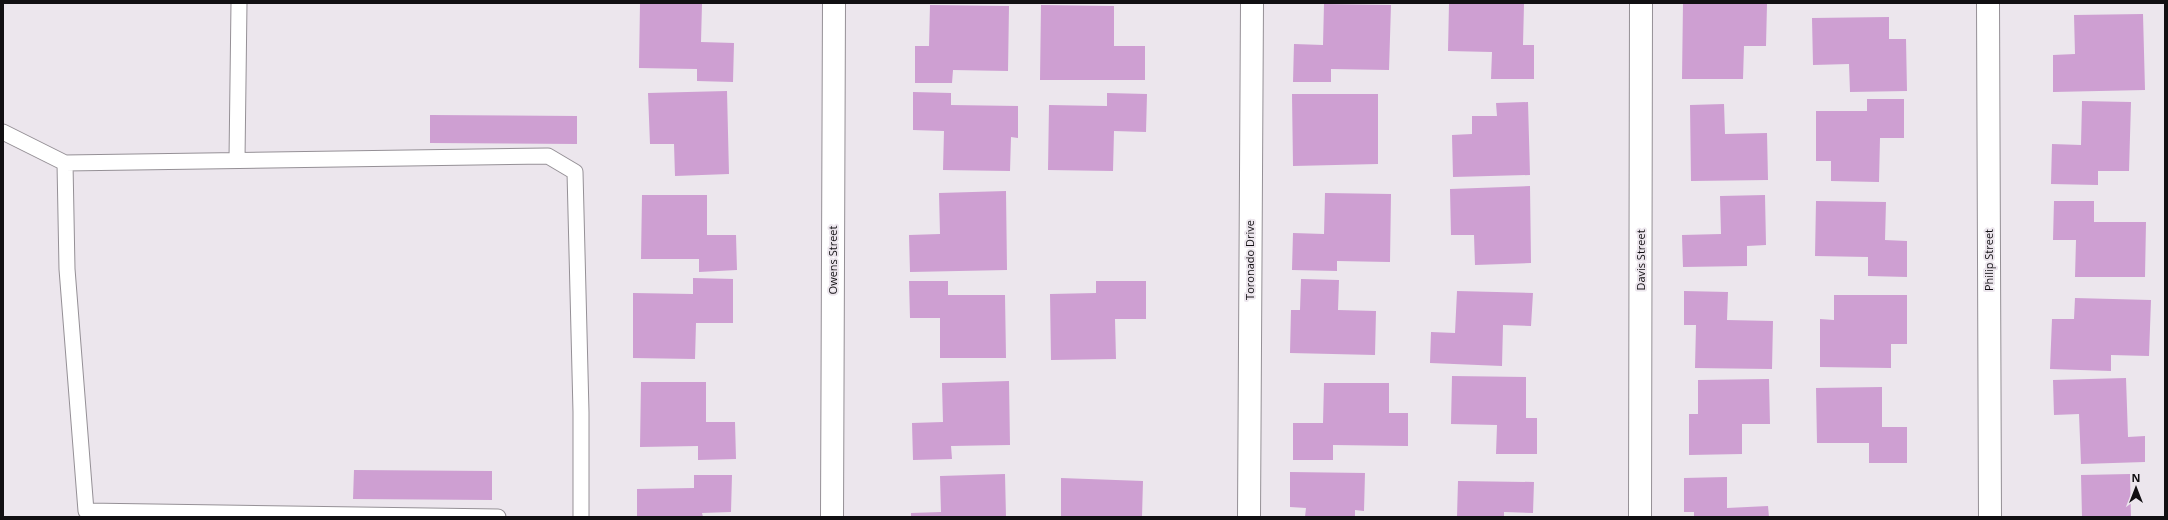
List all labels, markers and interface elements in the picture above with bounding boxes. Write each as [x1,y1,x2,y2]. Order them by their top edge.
street label: Toronado Drive [1242,220,1257,300]
street label: Owens Street [825,226,840,294]
street label: Davis Street [1633,229,1648,291]
street label: Philip Street [1981,229,1996,291]
north arrow [2116,468,2156,508]
text: N [2132,470,2140,485]

